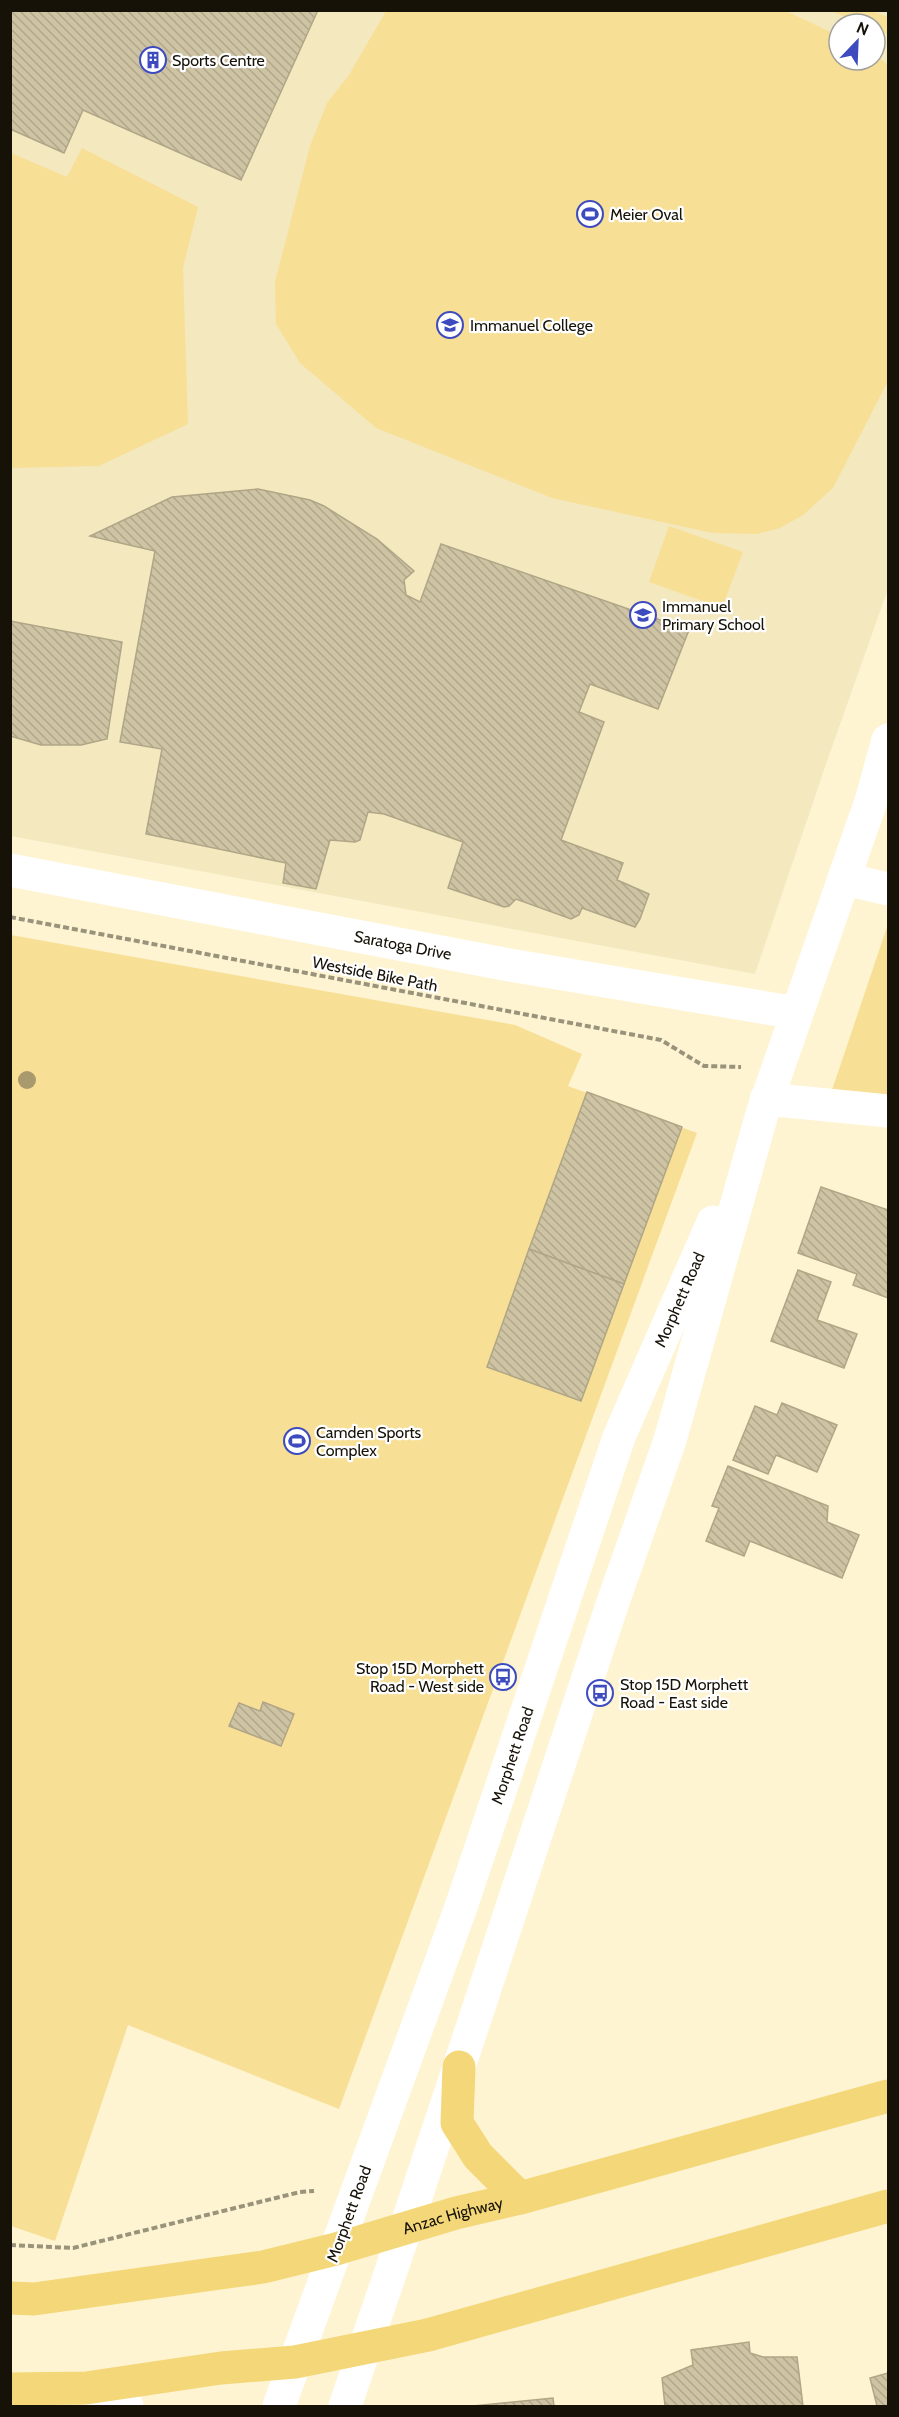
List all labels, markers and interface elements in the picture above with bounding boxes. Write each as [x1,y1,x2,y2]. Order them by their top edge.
north arrow [827,12,887,72]
text: N [854,18,872,40]
building icon: Sports Centre [138,45,168,75]
place label: Sports Centre [172,51,265,70]
sports icon: Meier Oval [575,199,605,229]
place label: Meier Oval [610,205,683,224]
school or university icon: Immanuel College [435,310,465,340]
place label: Immanuel College [470,316,593,335]
place label: Immanuel Primary School [662,597,765,634]
school or university icon: Immanuel Primary School [628,600,658,630]
street label: Saratoga Drive [353,926,453,963]
street label: Westside Bike Path [311,953,439,995]
street label: Morphett Road [650,1249,708,1350]
place label: Camden Sports Complex [316,1423,422,1460]
sports icon: Camden Sports Complex [282,1426,312,1456]
place label: Stop 15D Morphett Road - West side [356,1659,485,1696]
bus stop icon: Stop 15D Morphett Road - West side [488,1662,518,1692]
place label: Stop 15D Morphett Road - East side [620,1675,749,1712]
bus stop icon: Stop 15D Morphett Road - East side [585,1678,615,1708]
street label: Morphett Road [487,1704,537,1807]
street label: Morphett Road [323,2163,375,2265]
street label: Anzac Highway [400,2193,505,2238]

